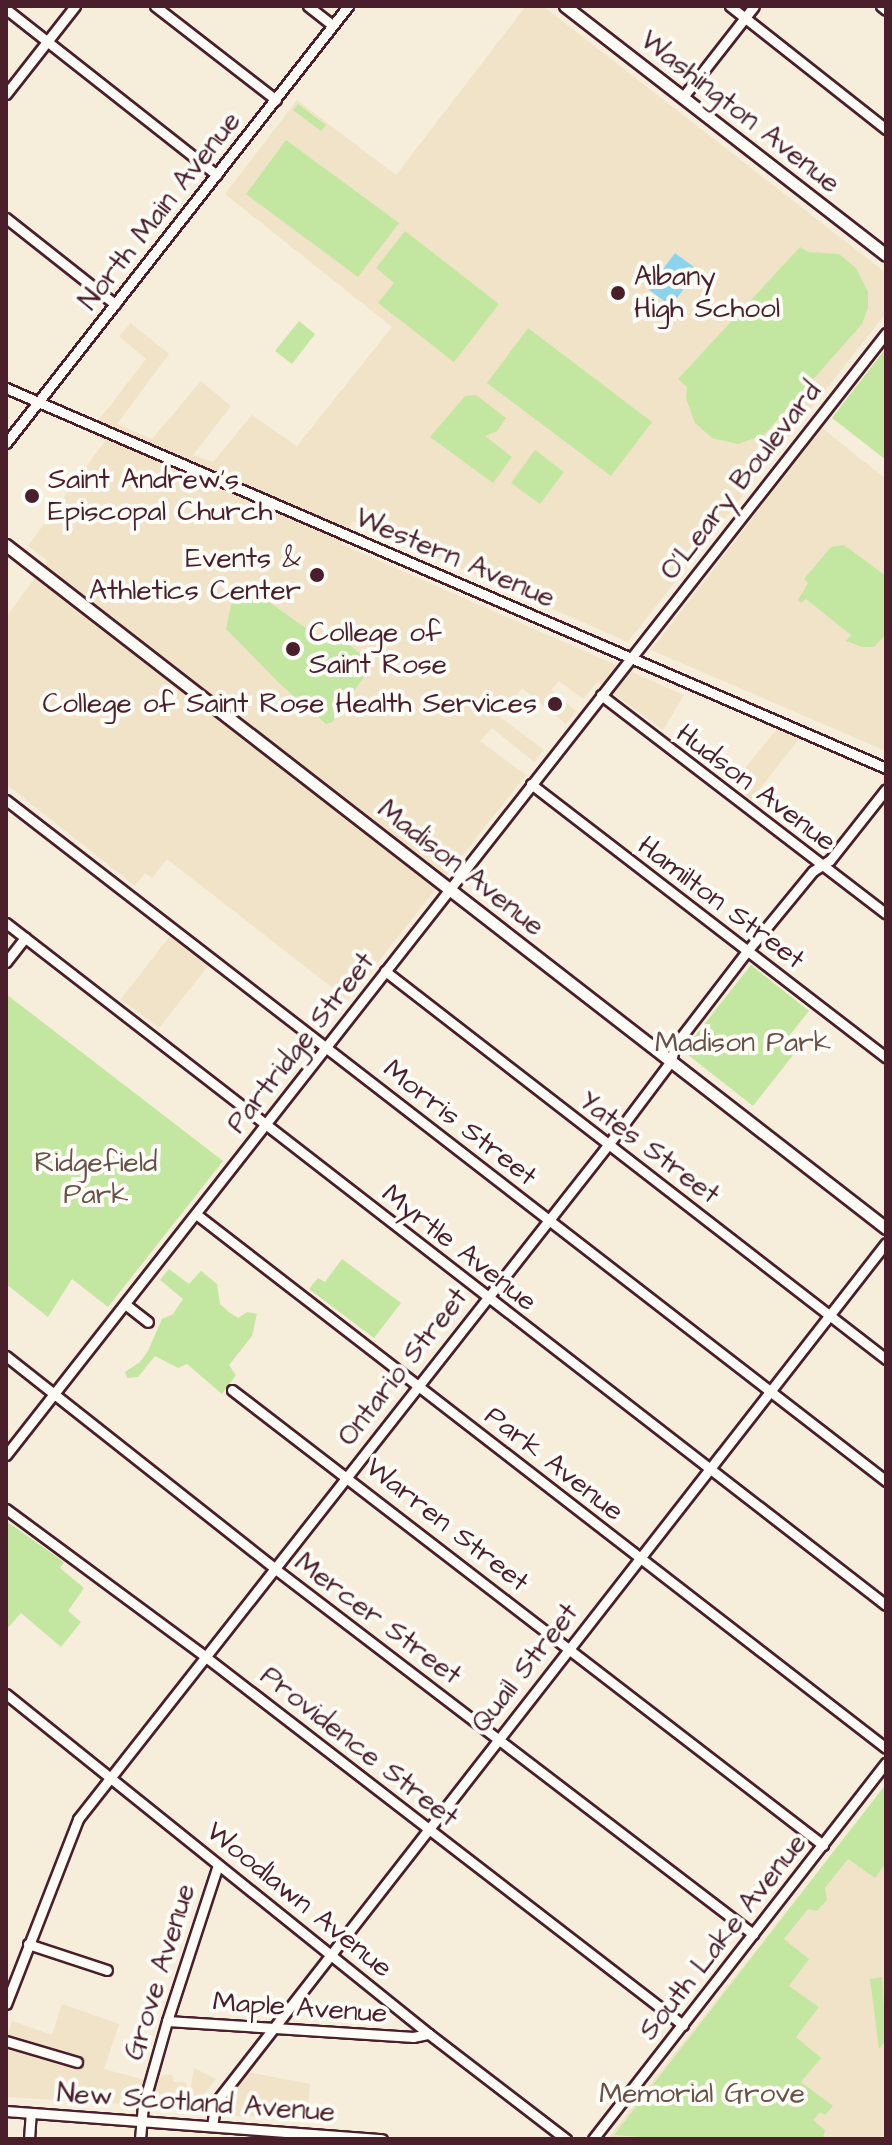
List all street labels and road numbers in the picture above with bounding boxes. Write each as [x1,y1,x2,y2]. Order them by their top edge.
street label: Washington Avenue [633,24,847,200]
street label: North Main Avenue [72,105,248,317]
street label: O'Leary Boulevard [653,375,829,587]
street label: Western Avenue [350,501,560,615]
street label: Hudson Avenue [669,717,843,859]
street label: Madison Avenue [371,793,551,943]
street label: Hamilton Street [631,829,811,977]
street label: Partridge Street [220,946,382,1140]
street label: Morris Street [376,1053,544,1193]
street label: Yates Street [572,1084,726,1212]
street label: Myrtle Avenue [375,1177,543,1319]
street label: Ontario Street [331,1281,475,1453]
street label: Park Avenue [478,1399,630,1529]
street label: Warren Street [359,1451,535,1599]
street label: Mercer Street [288,1546,468,1692]
street label: Quail Street [464,1597,586,1739]
street label: Providence Street [253,1659,465,1835]
street label: Woodlawn Avenue [199,1815,399,1985]
street label: South Lake Avenue [632,1827,814,2047]
street label: Grove Avenue [117,1880,203,2064]
street label: Maple Avenue [212,1985,388,2031]
street label: New Scotland Avenue [56,2077,336,2129]

